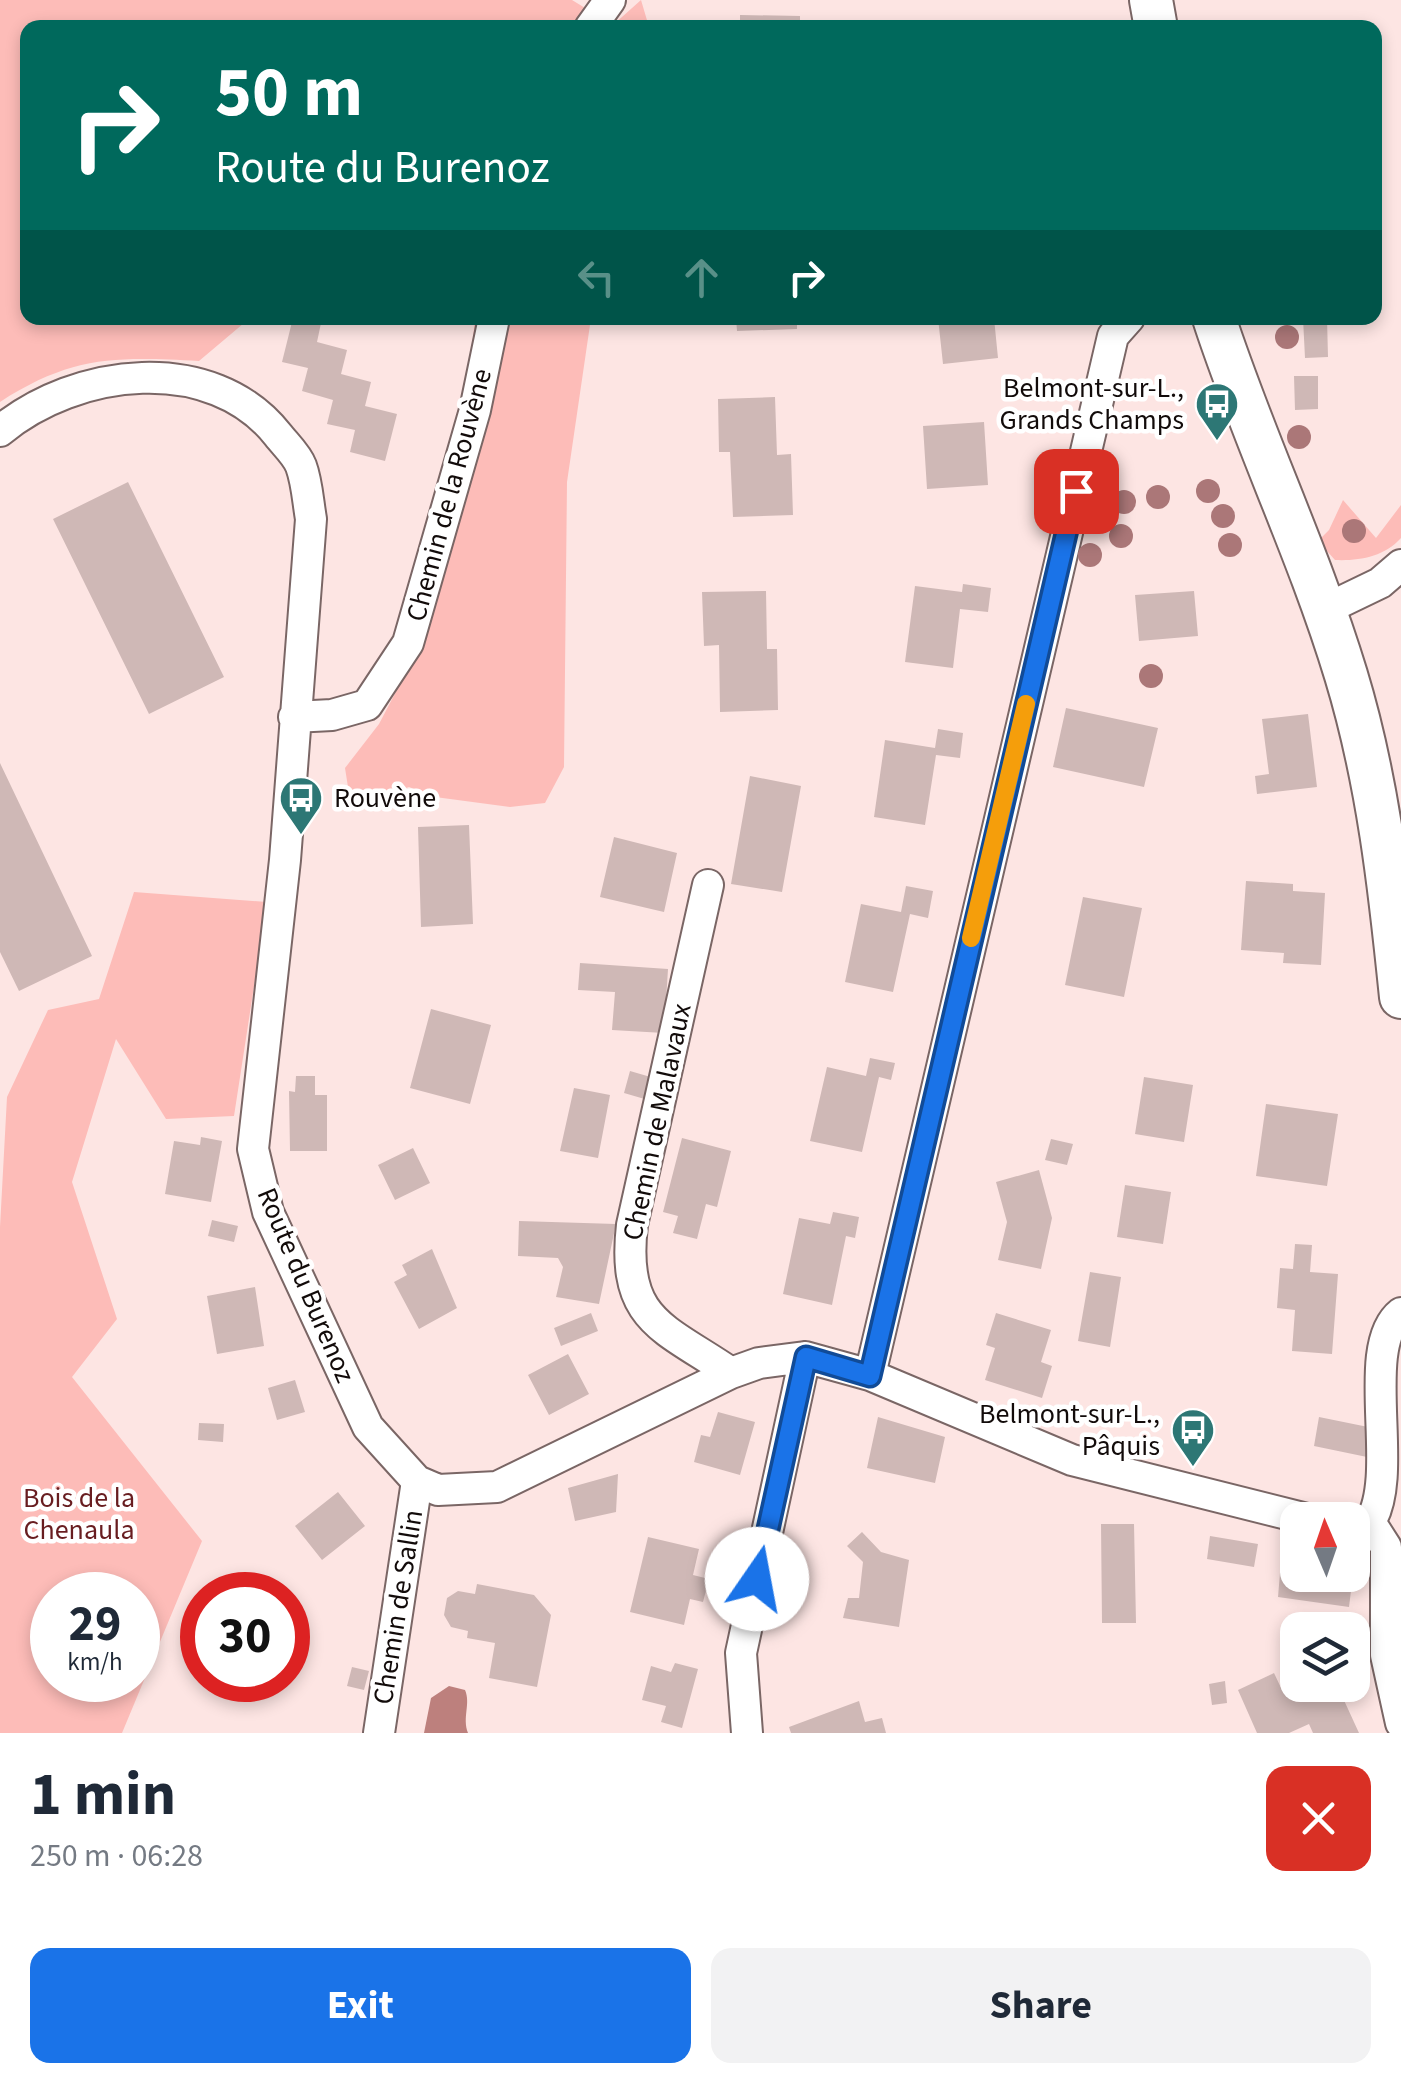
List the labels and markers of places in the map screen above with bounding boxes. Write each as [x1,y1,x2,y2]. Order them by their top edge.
place label: Belmont-sur-L., Grands Champs [1000,368,1184,440]
bus stop icon: Belmont-sur-L., Grands Champs [1194,381,1240,442]
pin [1034,449,1119,534]
bus stop icon: Rouvène [278,775,324,836]
place label: Rouvène [334,778,436,818]
place label: Belmont-sur-L., Pâquis [979,1394,1160,1466]
bus stop icon: Belmont-sur-L., Pâquis [1170,1407,1216,1468]

